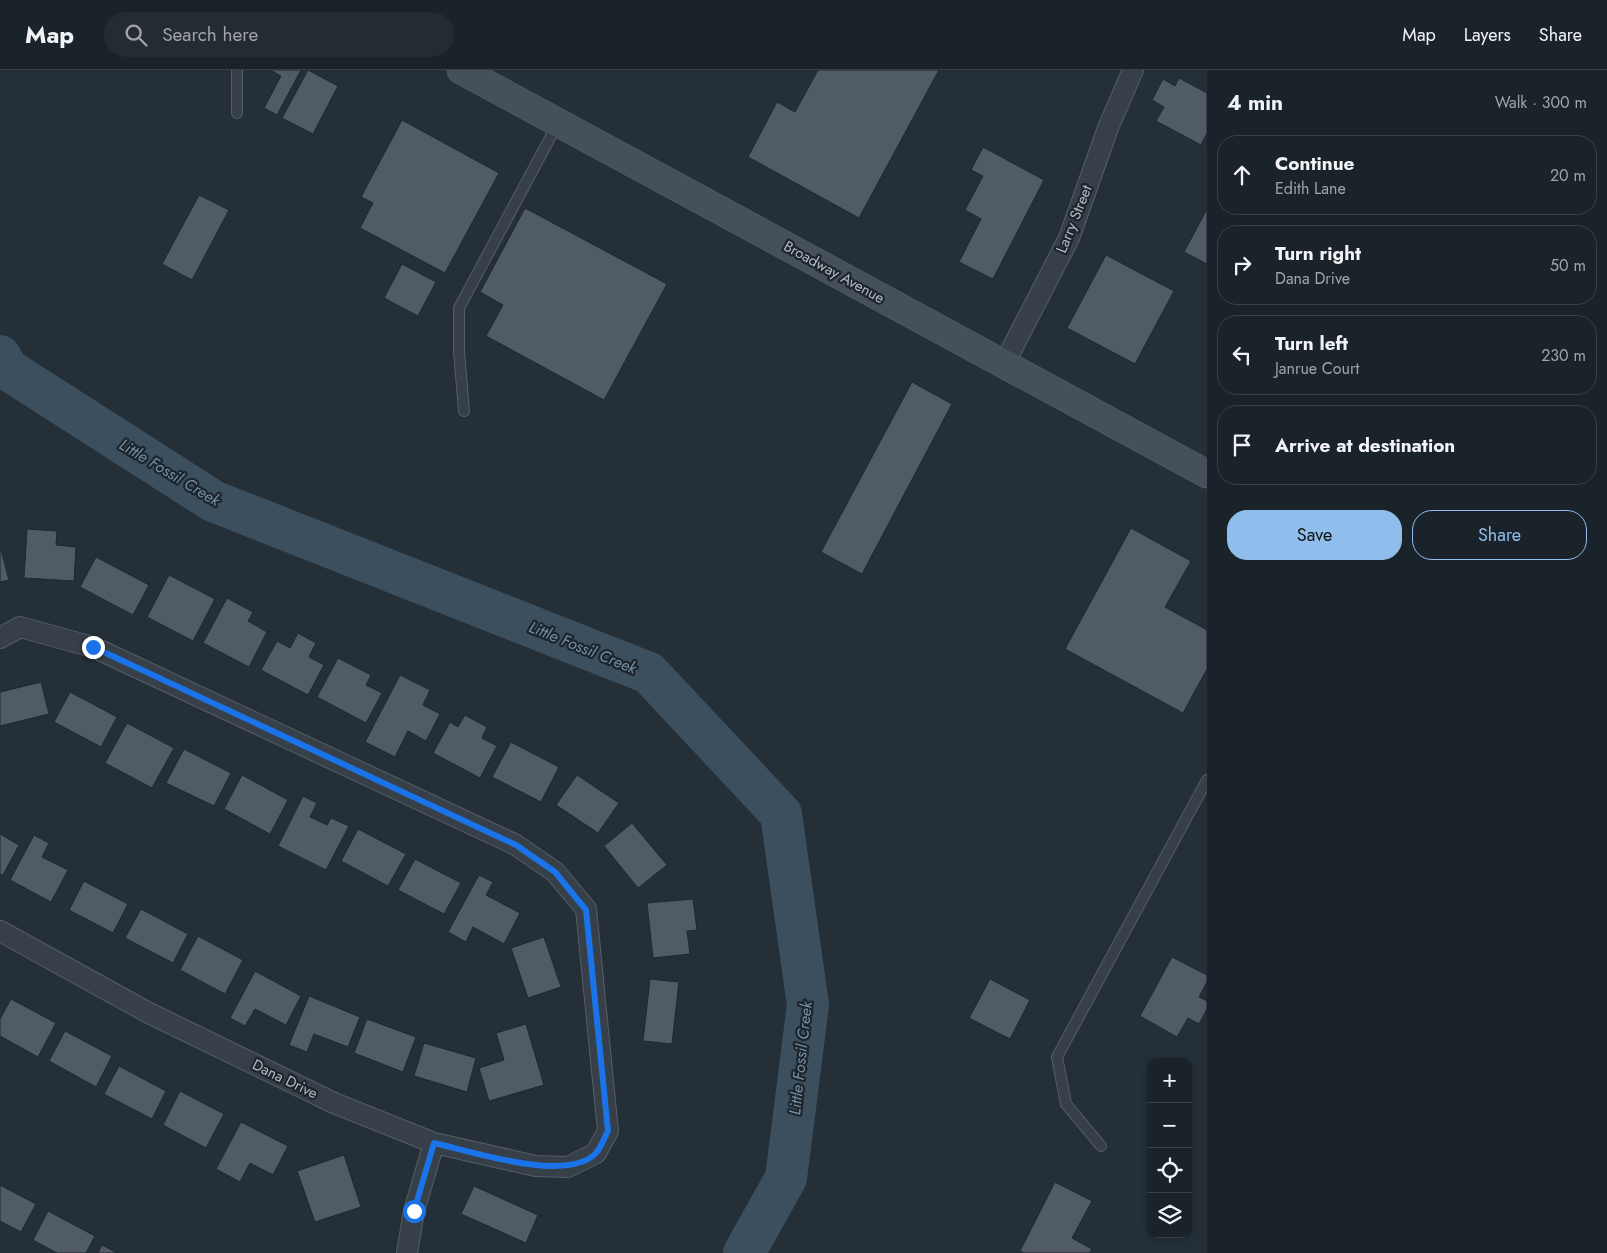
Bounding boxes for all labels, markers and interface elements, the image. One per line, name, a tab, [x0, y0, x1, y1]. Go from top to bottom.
search box	[104, 12, 454, 57]
text: Map	[25, 17, 74, 52]
icon: search	[122, 21, 150, 49]
text: Search here	[162, 21, 258, 48]
text: Map	[1402, 22, 1436, 48]
text: Layers	[1464, 22, 1511, 48]
text: Share	[1539, 22, 1582, 48]
text: 4 min	[1227, 88, 1283, 118]
text: Walk · 300 m	[1495, 91, 1587, 114]
text: Continue	[1275, 150, 1354, 177]
icon: ahead	[1228, 161, 1256, 189]
text: 20 m	[1550, 164, 1586, 187]
text: Edith Lane	[1275, 177, 1346, 200]
street label: Larry Street	[1050, 181, 1098, 256]
street label: Broadway Avenue	[780, 235, 889, 309]
text: Turn right	[1275, 240, 1361, 267]
icon: right	[1228, 251, 1256, 279]
text: 50 m	[1550, 254, 1586, 277]
text: Dana Drive	[1275, 267, 1350, 290]
text: Turn left	[1275, 330, 1348, 357]
icon: left	[1228, 341, 1256, 369]
text: 230 m	[1541, 344, 1586, 367]
text: Janrue Court	[1275, 357, 1359, 380]
icon: arrive	[1228, 431, 1256, 459]
text: Arrive at destination	[1275, 432, 1455, 459]
water label: Little Fossil Creek	[115, 433, 226, 512]
button: Save	[1227, 510, 1402, 560]
button: Share	[1412, 510, 1587, 560]
water label: Little Fossil Creek	[526, 615, 641, 680]
route end	[82, 636, 105, 659]
water label: Little Fossil Creek	[783, 999, 818, 1116]
street label: Dana Drive	[249, 1054, 322, 1104]
map controls	[1147, 1058, 1192, 1238]
button: +	[1147, 1058, 1192, 1103]
button: −	[1147, 1103, 1192, 1148]
button: locate	[1147, 1148, 1192, 1193]
button: layers	[1147, 1193, 1192, 1238]
route start	[403, 1200, 426, 1223]

